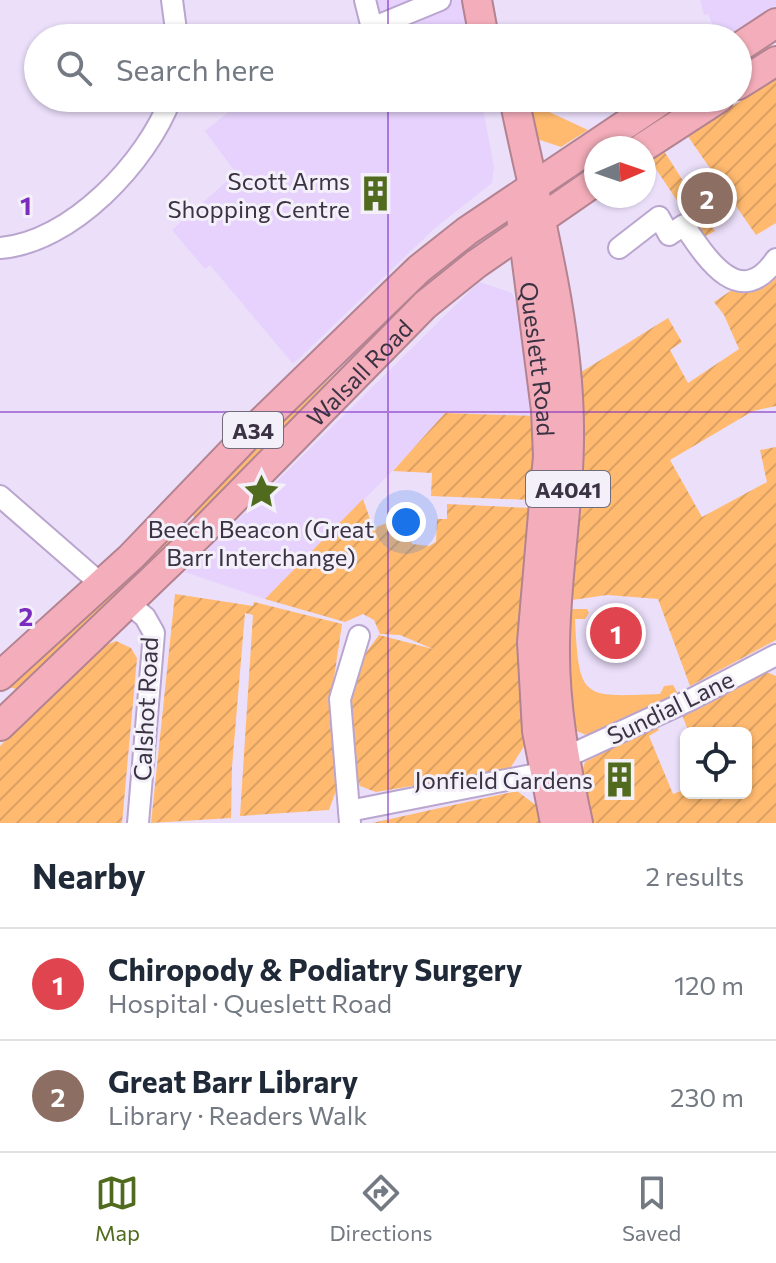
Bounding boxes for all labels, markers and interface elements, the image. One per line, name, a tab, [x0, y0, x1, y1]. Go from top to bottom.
search box	[24, 24, 752, 112]
icon: search	[52, 46, 96, 90]
text: Search here	[116, 50, 275, 87]
north arrow	[584, 136, 656, 208]
place label: Scott Arms Shopping Centre	[167, 166, 350, 223]
pin: 2	[681, 168, 733, 228]
building icon: Scott Arms Shopping Centre	[357, 175, 395, 213]
text: 1	[20, 189, 32, 220]
street label: Queslett Road	[515, 280, 562, 437]
street label: Walsall Road	[300, 313, 418, 432]
road number: A34	[223, 412, 283, 448]
road number: A4041	[526, 471, 610, 507]
place icon: Beech Beacon (Great Barr Interchange)	[242, 472, 280, 510]
your location	[386, 502, 426, 542]
place label: Beech Beacon (Great Barr Interchange)	[148, 514, 374, 571]
text: 2	[19, 600, 33, 631]
pin: 1	[590, 603, 642, 663]
street label: Calshot Road	[127, 636, 163, 782]
street label: Sundial Lane	[602, 664, 738, 750]
map controls	[680, 727, 752, 799]
button: locate	[680, 727, 752, 799]
building icon: Jonfield Gardens	[600, 760, 638, 798]
place label: Jonfield Gardens	[415, 765, 593, 794]
text: Nearby	[32, 854, 146, 896]
text: 2 results	[646, 860, 744, 891]
text: Chiropody & Podiatry Surgery	[108, 950, 522, 987]
text: 1	[52, 969, 64, 1000]
text: 120 m	[674, 969, 744, 1000]
text: Hospital · Queslett Road	[108, 987, 392, 1018]
text: Great Barr Library	[108, 1062, 358, 1099]
text: 2	[51, 1081, 65, 1112]
text: 230 m	[670, 1081, 744, 1112]
text: Library · Readers Walk	[108, 1099, 367, 1130]
tab: Map	[95, 1171, 140, 1246]
tab: Directions	[329, 1171, 433, 1246]
tab: Saved	[622, 1171, 681, 1246]

